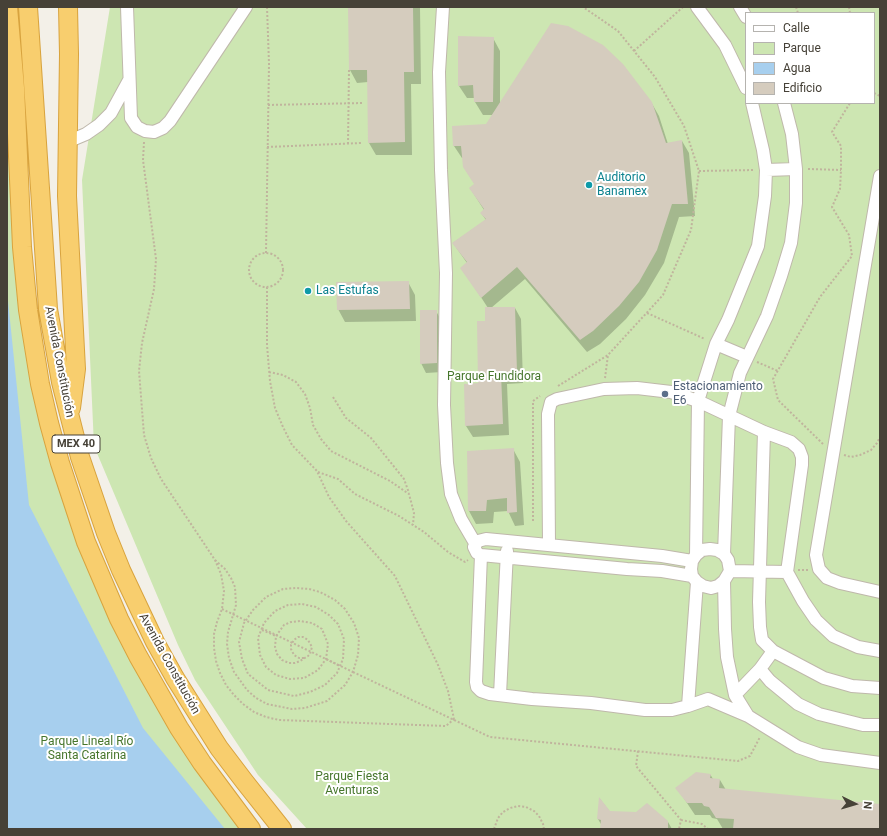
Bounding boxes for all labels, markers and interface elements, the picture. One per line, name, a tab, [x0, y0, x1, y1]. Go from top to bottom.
legend	[745, 12, 875, 104]
text: Calle	[783, 21, 810, 35]
text: Parque	[783, 41, 821, 55]
text: Agua	[783, 61, 811, 75]
text: Edificio	[783, 81, 822, 95]
place label: Auditorio Banamex	[597, 171, 647, 199]
marker: Auditorio Banamex	[584, 180, 594, 190]
place label: Las Estufas	[316, 284, 379, 298]
marker: Las Estufas	[303, 286, 313, 296]
street label: Avenida Constitución	[41, 305, 77, 419]
park label: Parque Fundidora	[447, 370, 541, 384]
place label: Estacionamiento E6	[673, 380, 763, 408]
marker: Estacionamiento E6	[660, 389, 670, 399]
road number: MEX 40	[52, 435, 100, 453]
street label: Avenida Constitución	[135, 611, 203, 717]
park label: Parque Lineal Río Santa Catarina	[41, 735, 133, 763]
park label: Parque Fiesta Aventuras	[315, 770, 389, 798]
north arrow	[835, 784, 875, 824]
text: N	[861, 801, 874, 810]

